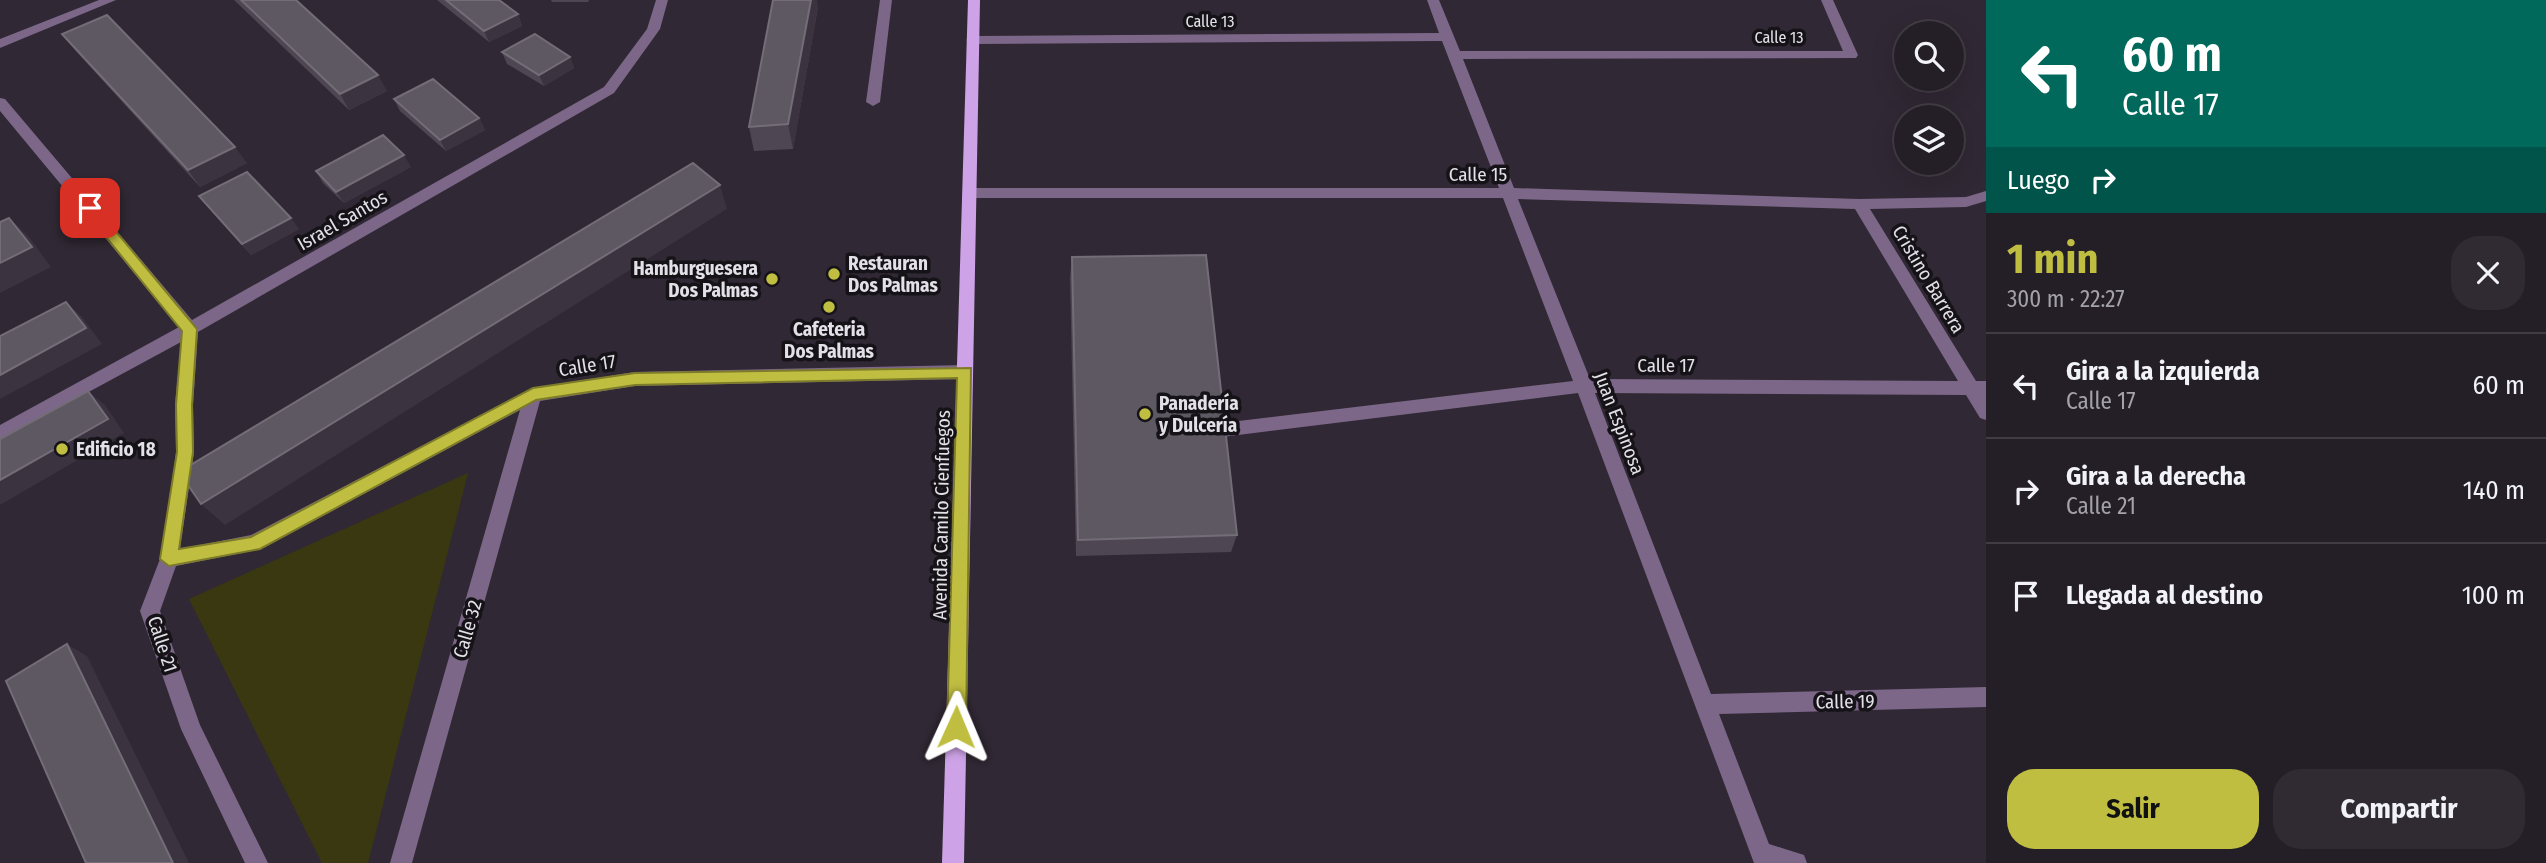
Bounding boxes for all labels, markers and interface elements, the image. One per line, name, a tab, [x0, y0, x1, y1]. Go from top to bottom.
street label: Calle 13	[1185, 12, 1235, 31]
map controls	[1894, 21, 1964, 175]
button: search	[1894, 21, 1964, 91]
text: 60 m	[2122, 25, 2222, 84]
street label: Calle 13	[1754, 28, 1804, 47]
icon: left	[2007, 28, 2098, 119]
text: Calle 17	[2122, 85, 2219, 123]
button: layers	[1894, 105, 1964, 175]
icon: right	[2084, 161, 2122, 199]
street label: Calle 15	[1449, 163, 1507, 186]
text: Luego	[2007, 165, 2070, 196]
pin	[60, 178, 120, 238]
street label: Israel Santos	[293, 185, 391, 255]
icon: arrive	[71, 189, 109, 227]
street label: Cristino Barrera	[1887, 221, 1970, 337]
text: 1 min	[2007, 234, 2098, 284]
button: close	[2451, 236, 2525, 310]
place label: Restauran Dos Palmas	[848, 252, 938, 297]
place label: Hamburguesera Dos Palmas	[633, 257, 759, 302]
marker: Restauran Dos Palmas	[826, 266, 842, 282]
marker: Hamburguesera Dos Palmas	[764, 271, 780, 287]
text: 300 m · 22:27	[2007, 285, 2125, 313]
marker: Cafeteria Dos Palmas	[821, 299, 837, 315]
place label: Cafeteria Dos Palmas	[784, 318, 875, 363]
street label: Calle 17	[557, 350, 618, 381]
street label: Calle 17	[1637, 354, 1695, 377]
text: Gira a la izquierda	[2066, 356, 2260, 387]
icon: left	[2007, 367, 2045, 405]
street label: Juan Espinosa	[1589, 369, 1650, 478]
text: 60 m	[2472, 370, 2525, 401]
text: Calle 17	[2066, 387, 2136, 415]
place label: Panadería y Dulcería	[1158, 392, 1239, 437]
marker: Panadería y Dulcería	[1137, 406, 1153, 422]
street label: Avenida Camilo Cienfuegos	[928, 410, 955, 620]
place label: Edificio 18	[76, 438, 156, 461]
marker: Edificio 18	[54, 441, 70, 457]
text: Gira a la derecha	[2066, 461, 2246, 492]
icon: right	[2007, 472, 2045, 510]
text: 140 m	[2463, 475, 2525, 506]
text: Calle 21	[2066, 492, 2136, 520]
icon: arrive	[2007, 577, 2045, 615]
text: Llegada al destino	[2066, 580, 2263, 611]
text: 100 m	[2462, 580, 2525, 611]
street label: Calle 32	[448, 598, 487, 661]
street label: Calle 21	[143, 613, 182, 675]
street label: Calle 19	[1815, 689, 1875, 714]
position arrow	[919, 690, 993, 764]
button: Salir	[2007, 769, 2259, 849]
button: Compartir	[2273, 769, 2525, 849]

